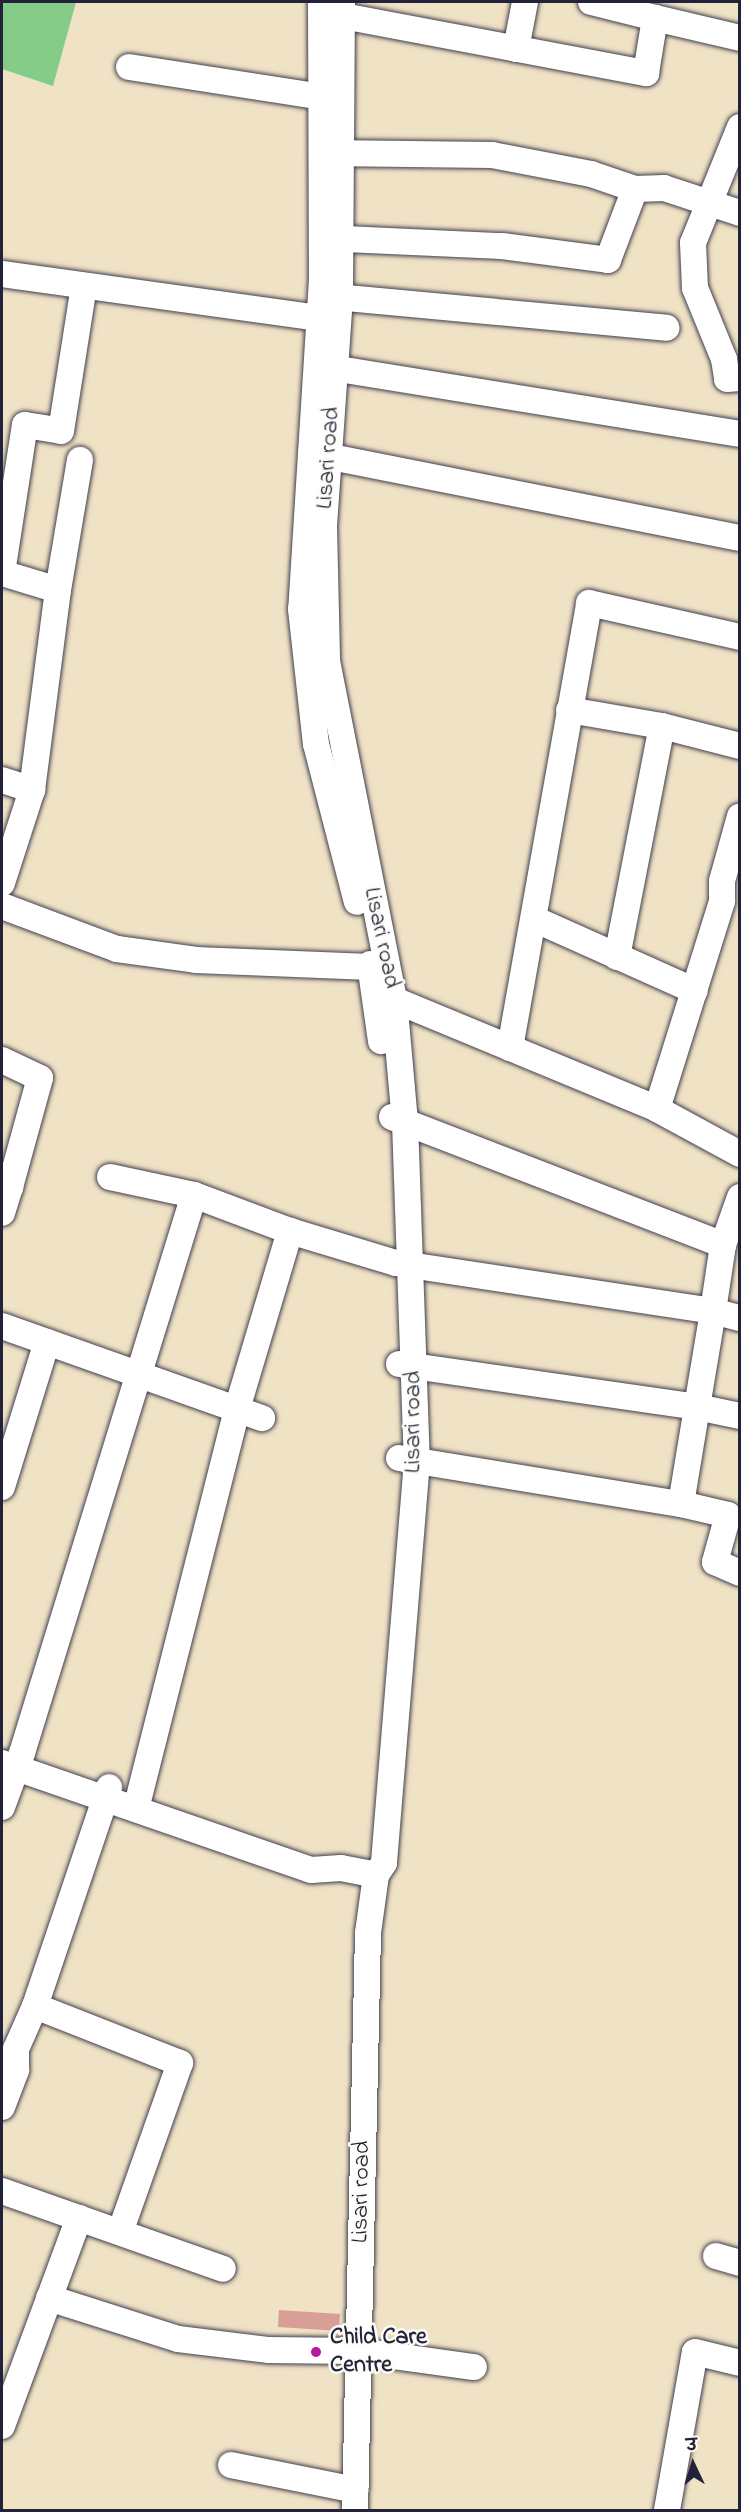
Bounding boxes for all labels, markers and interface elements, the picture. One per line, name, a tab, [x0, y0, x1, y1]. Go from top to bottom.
street label: Lisari road	[311, 406, 347, 510]
street label: Lisari road	[356, 885, 406, 991]
street label: Lisari road	[400, 1371, 428, 1473]
street label: Lisari road	[347, 2141, 377, 2243]
place label: Child Care Centre	[330, 2324, 427, 2380]
marker: Child Care Centre	[307, 2343, 325, 2361]
north arrow	[663, 2434, 723, 2494]
text: उ	[686, 2434, 698, 2458]

